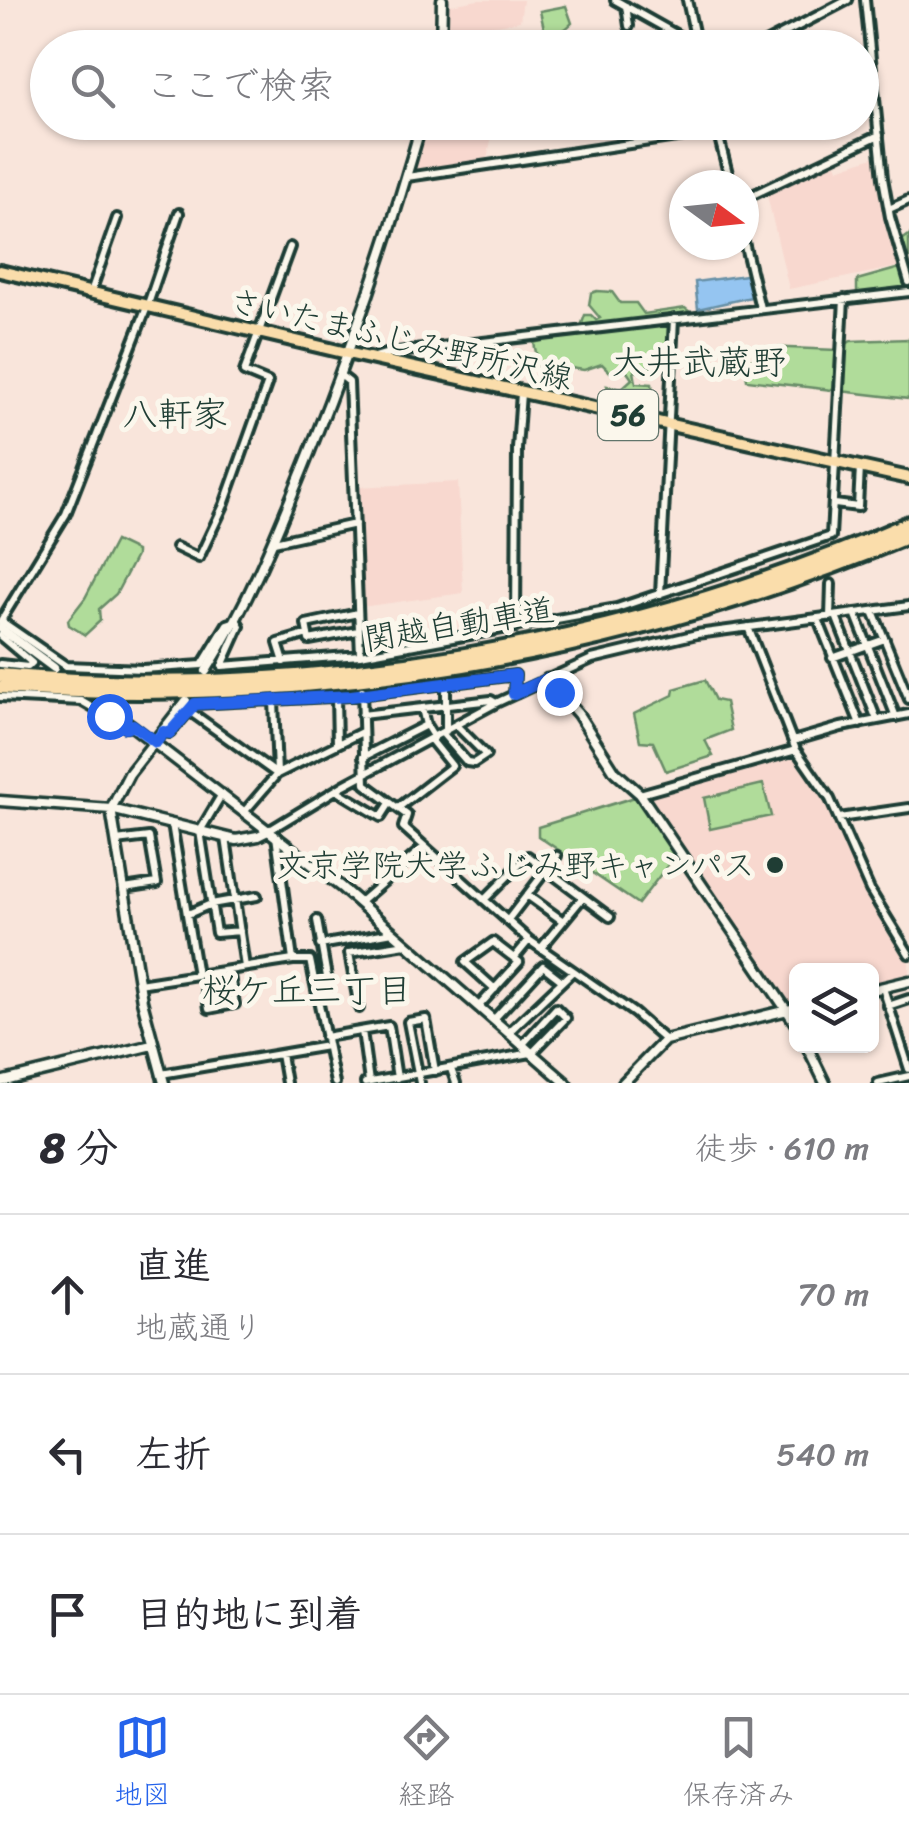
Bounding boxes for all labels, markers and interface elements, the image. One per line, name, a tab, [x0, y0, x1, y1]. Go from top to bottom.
search box	[30, 30, 879, 140]
text: ここで検索	[145, 52, 335, 119]
icon: search	[65, 58, 120, 113]
north arrow	[669, 170, 759, 260]
street label: さいたまふじみ野所沢線	[224, 272, 578, 407]
district label: 大井武蔵野	[611, 331, 787, 393]
district label: 八軒家	[122, 383, 228, 445]
road number: 56	[598, 390, 658, 440]
street label: 関越自動車道	[360, 581, 558, 668]
route end	[537, 670, 583, 716]
route start	[87, 694, 133, 740]
place label: 文京学院大学ふじみ野キャンパス	[276, 837, 755, 894]
marker: 文京学院大学ふじみ野キャンパス	[764, 854, 786, 876]
district label: 桜ケ丘三丁目	[202, 959, 412, 1021]
map controls	[789, 963, 879, 1053]
button: layers	[789, 963, 879, 1053]
text: 8 分	[40, 1111, 118, 1185]
text: 徒歩 · 610 m	[695, 1120, 869, 1177]
text: 直進	[135, 1232, 211, 1299]
text: 70 m	[798, 1266, 869, 1323]
icon: ahead	[40, 1267, 95, 1322]
text: 地蔵通り	[135, 1299, 263, 1356]
text: 左折	[135, 1421, 211, 1488]
text: 540 m	[776, 1426, 869, 1483]
icon: left	[40, 1427, 95, 1482]
text: 目的地に到着	[135, 1581, 363, 1648]
icon: arrive	[40, 1587, 95, 1642]
tab: 地図	[114, 1710, 170, 1819]
tab: 経路	[398, 1710, 455, 1819]
tab: 保存済み	[683, 1710, 795, 1819]

